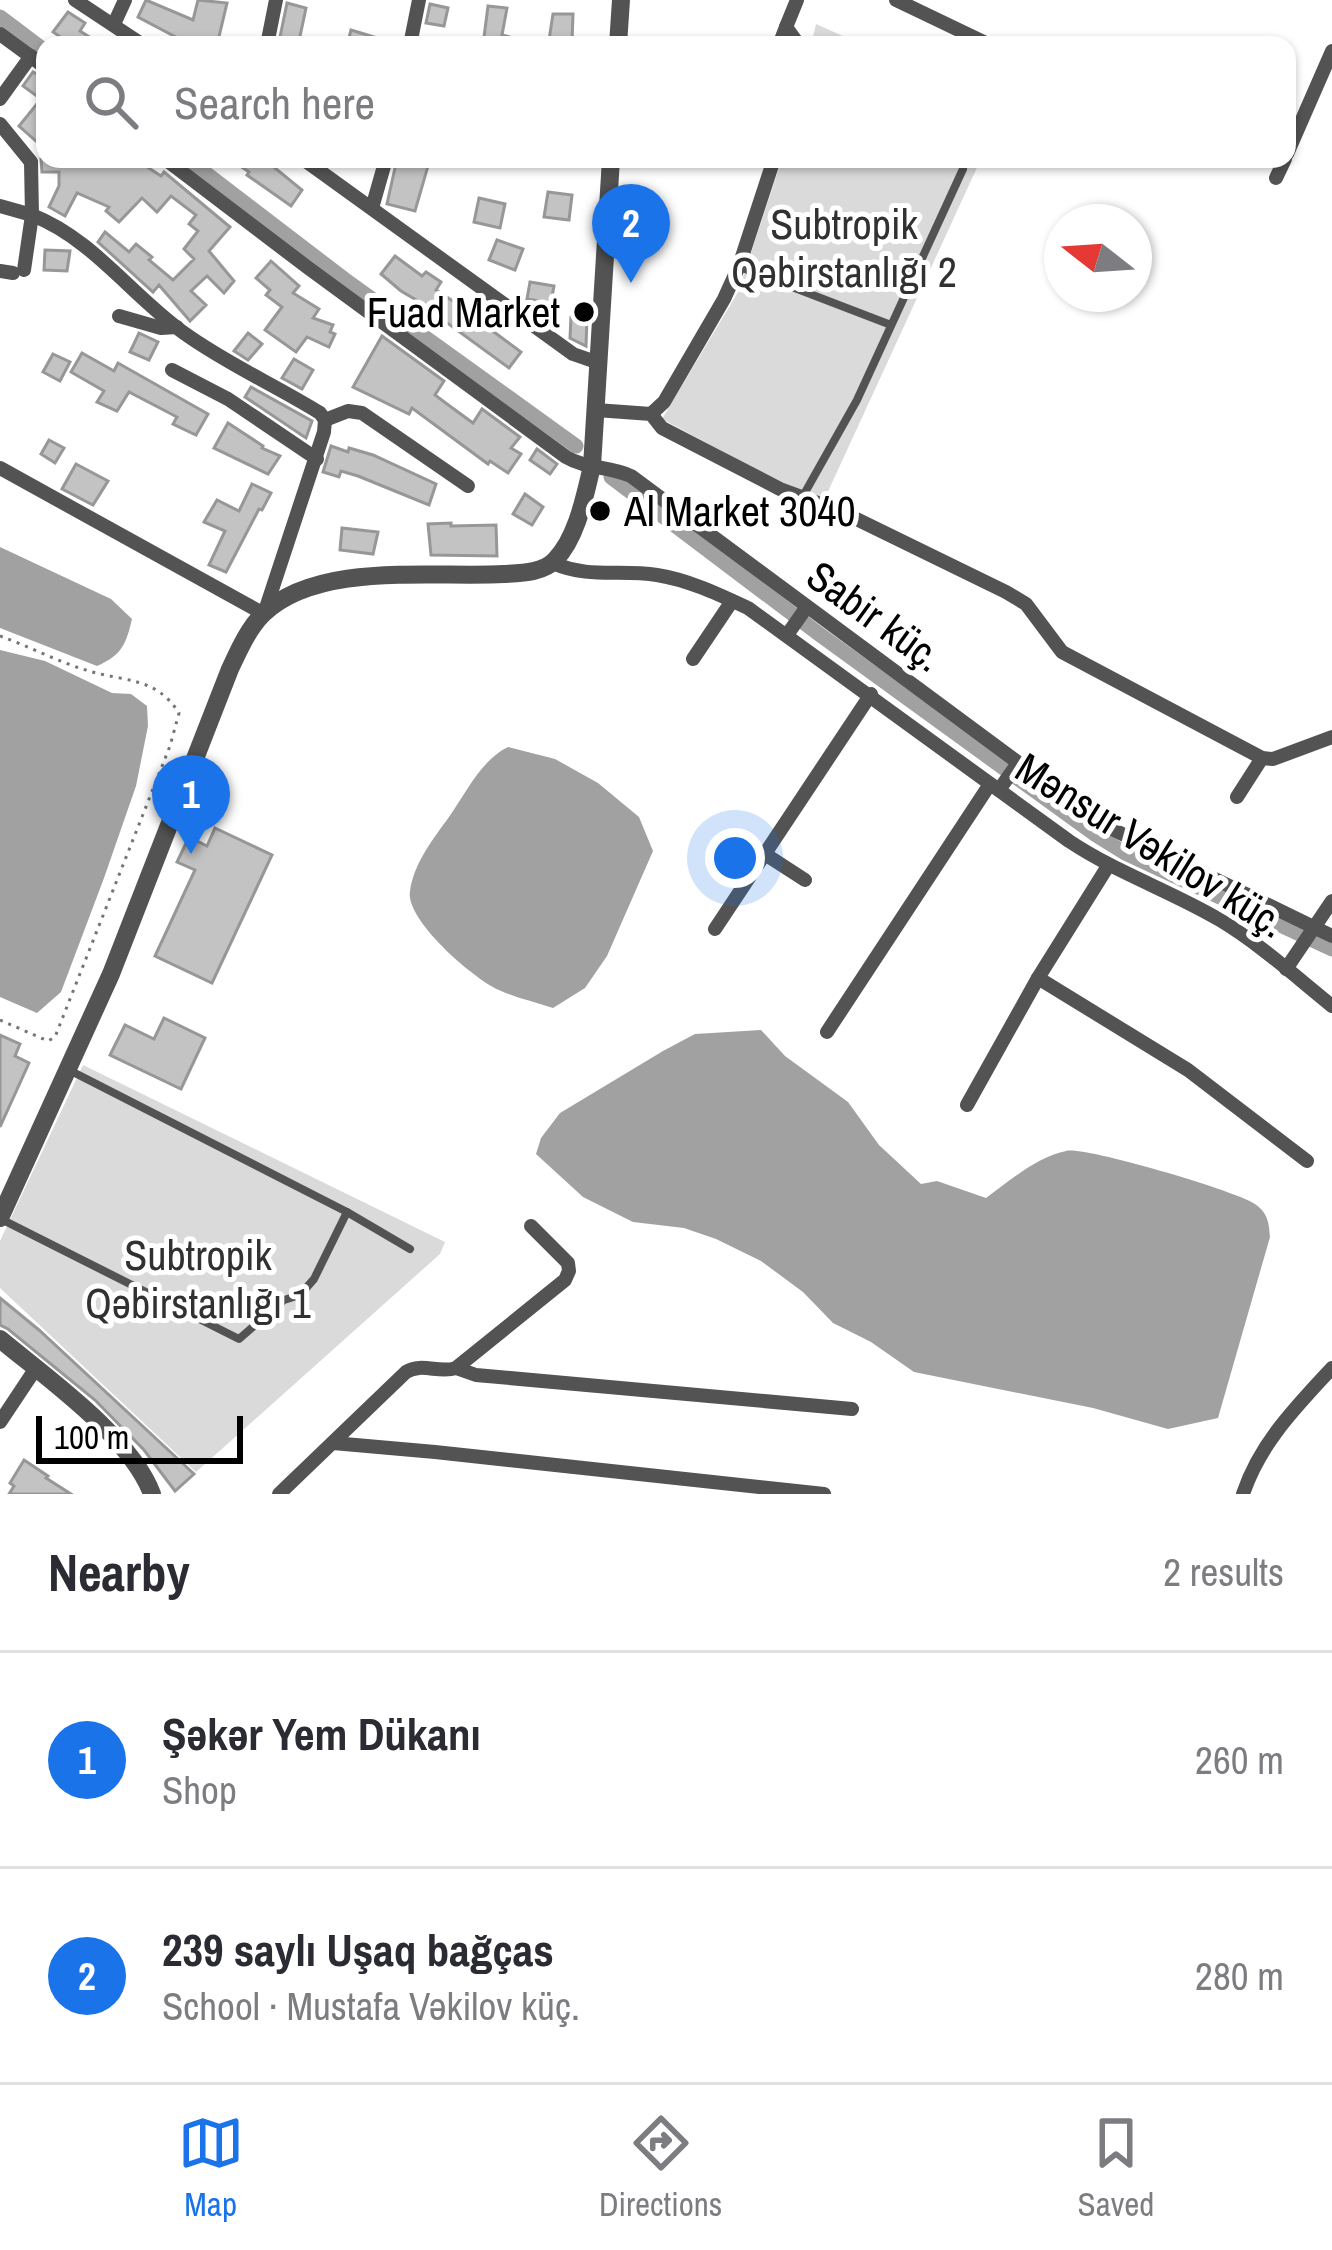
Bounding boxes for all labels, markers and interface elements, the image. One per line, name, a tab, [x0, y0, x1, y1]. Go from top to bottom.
search box	[36, 36, 1296, 168]
icon: search	[78, 69, 144, 135]
text: Search here	[174, 72, 375, 133]
pin: 2	[592, 184, 670, 283]
park label: Subtropik Qəbirstanlığı 2	[731, 196, 957, 300]
north arrow	[1044, 204, 1152, 312]
place label: Fuad Market	[367, 284, 560, 340]
marker: Fuad Market	[571, 299, 597, 325]
place label: Al Market 3040	[623, 483, 856, 539]
marker: Al Market 3040	[587, 498, 613, 524]
street label: Sabir küç.	[796, 548, 954, 684]
street label: Mənsur Vəkilov küç.	[1005, 740, 1297, 950]
pin: 1	[152, 755, 230, 854]
your location	[705, 828, 765, 888]
park label: Subtropik Qəbirstanlığı 1	[85, 1227, 311, 1331]
scale bar	[36, 1410, 243, 1463]
text: 100 m	[54, 1415, 129, 1459]
text: Nearby	[48, 1538, 190, 1607]
text: 2 results	[1163, 1546, 1284, 1598]
text: Şəkər Yem Dükanı	[162, 1703, 481, 1764]
text: 1	[78, 1734, 96, 1786]
text: 260 m	[1195, 1734, 1284, 1786]
text: Shop	[162, 1764, 237, 1816]
text: 239 saylı Uşaq bağças	[162, 1919, 554, 1980]
text: 2	[78, 1950, 96, 2002]
text: 280 m	[1195, 1950, 1284, 2002]
text: School · Mustafa Vəkilov küç.	[162, 1980, 580, 2032]
tab: Map	[178, 2110, 244, 2226]
tab: Directions	[599, 2110, 722, 2226]
tab: Saved	[1078, 2110, 1154, 2226]

